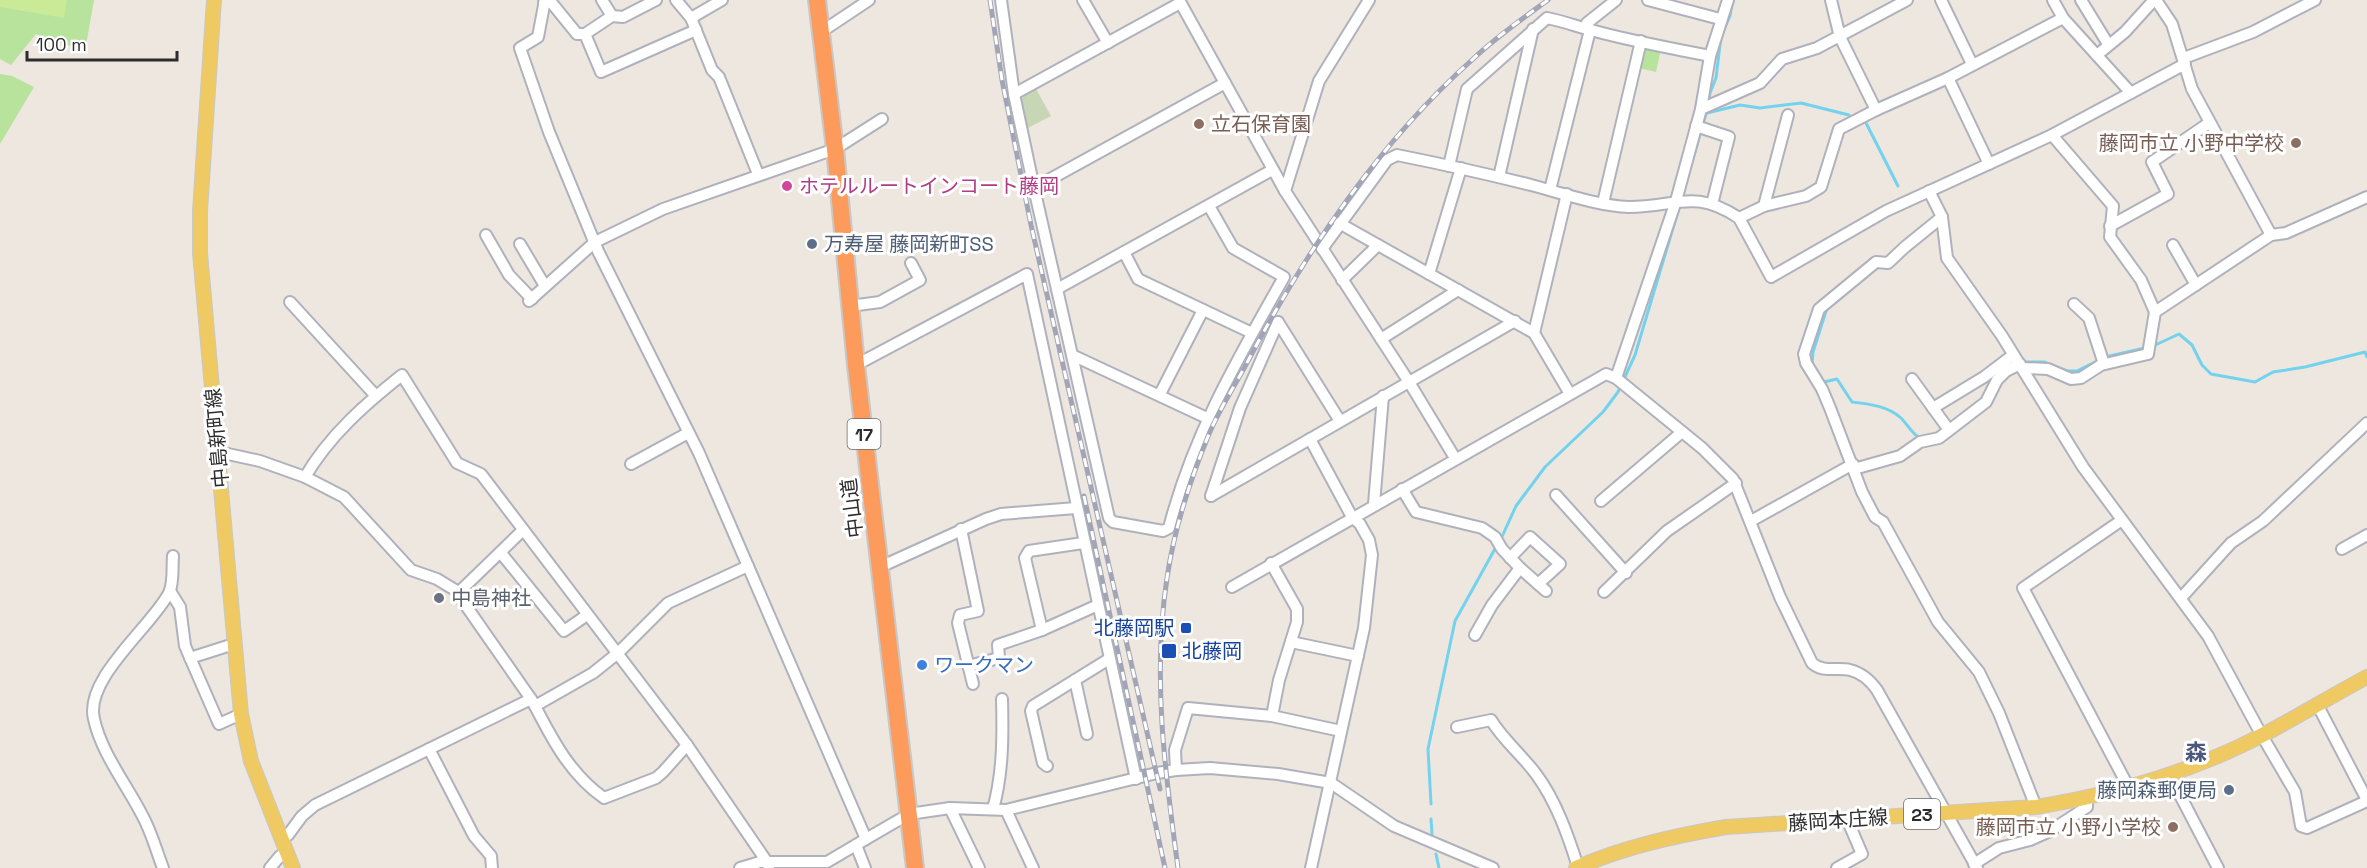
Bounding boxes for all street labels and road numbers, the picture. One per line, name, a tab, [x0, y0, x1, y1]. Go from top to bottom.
street label: 中島新町線	[200, 387, 234, 489]
road number: 17	[848, 419, 880, 449]
street label: 中山道	[835, 477, 869, 539]
road number: 23	[1904, 799, 1940, 829]
street label: 藤岡本庄線	[1787, 804, 1889, 836]

